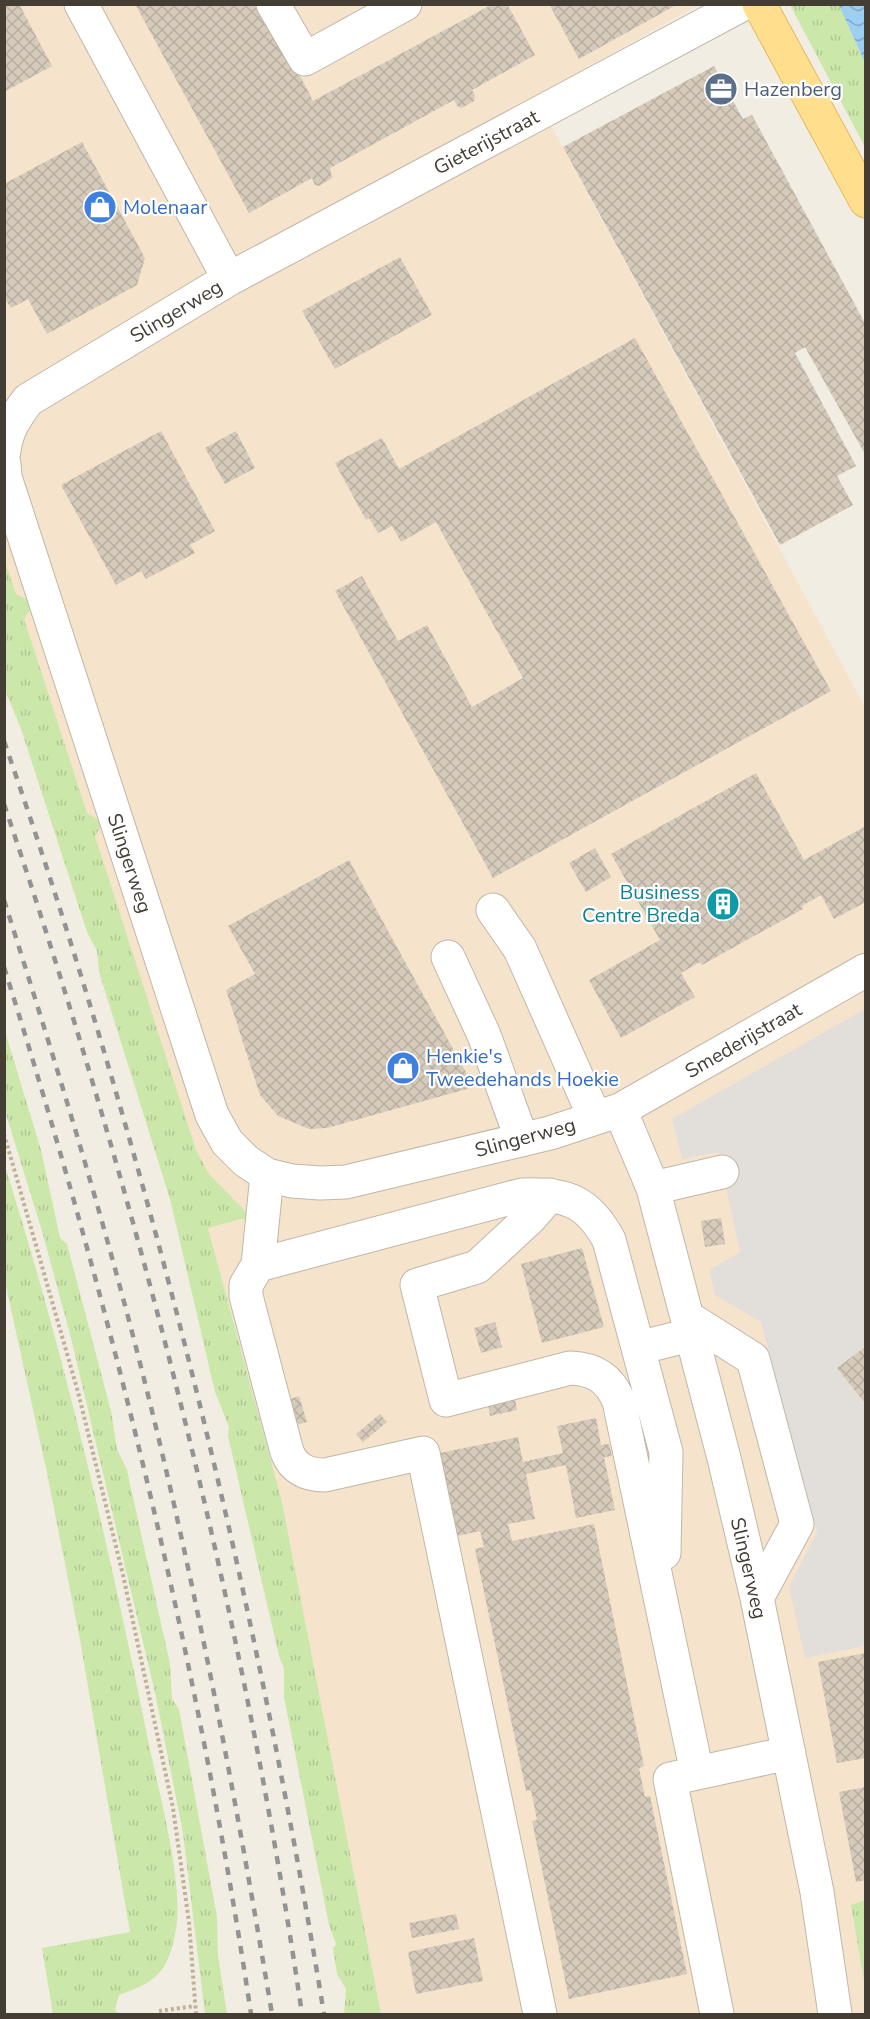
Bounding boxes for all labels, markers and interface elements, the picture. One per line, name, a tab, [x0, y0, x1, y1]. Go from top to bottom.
office icon: Hazenberg	[703, 71, 739, 107]
place label: Hazenberg	[744, 76, 842, 103]
street label: Gieterijstraat	[429, 103, 544, 182]
shop icon: Molenaar	[82, 189, 118, 225]
place label: Molenaar	[123, 194, 207, 221]
street label: Slingerweg	[125, 273, 228, 350]
street label: Slingerweg	[101, 810, 158, 916]
place label: Business Centre Breda	[582, 879, 700, 929]
building icon: Business Centre Breda	[705, 886, 741, 922]
street label: Smederijstraat	[680, 996, 807, 1085]
place label: Henkie's Tweedehands Hoekie	[426, 1043, 619, 1093]
shop icon: Henkie's Tweedehands Hoekie	[385, 1050, 421, 1086]
street label: Slingerweg	[472, 1111, 579, 1164]
street label: Slingerweg	[724, 1515, 773, 1622]

